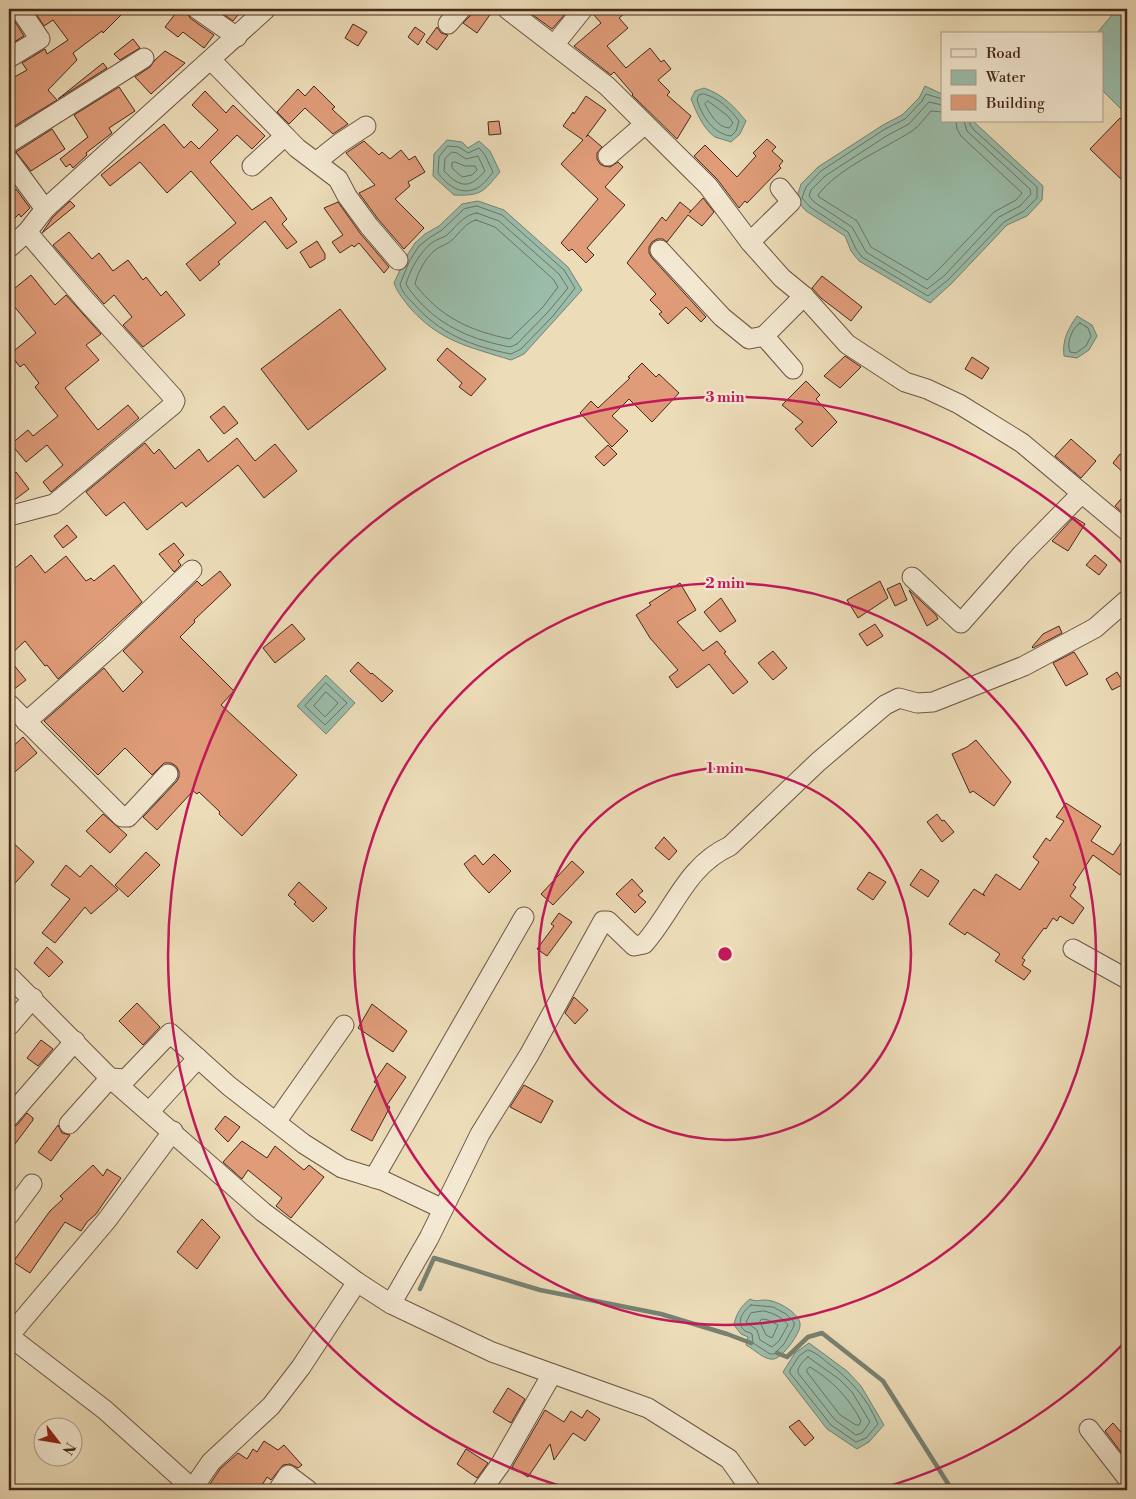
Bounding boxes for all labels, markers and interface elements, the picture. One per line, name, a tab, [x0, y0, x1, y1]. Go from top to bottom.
legend	[941, 32, 1104, 122]
text: Road	[986, 44, 1021, 63]
text: Water	[985, 68, 1026, 87]
text: Building	[985, 94, 1045, 113]
text: 3 min	[705, 388, 745, 407]
text: 2 min	[705, 574, 745, 593]
text: 1 min	[706, 759, 744, 778]
centre of rings	[716, 945, 734, 963]
north arrow	[32, 1416, 82, 1466]
text: N	[58, 1439, 79, 1458]

